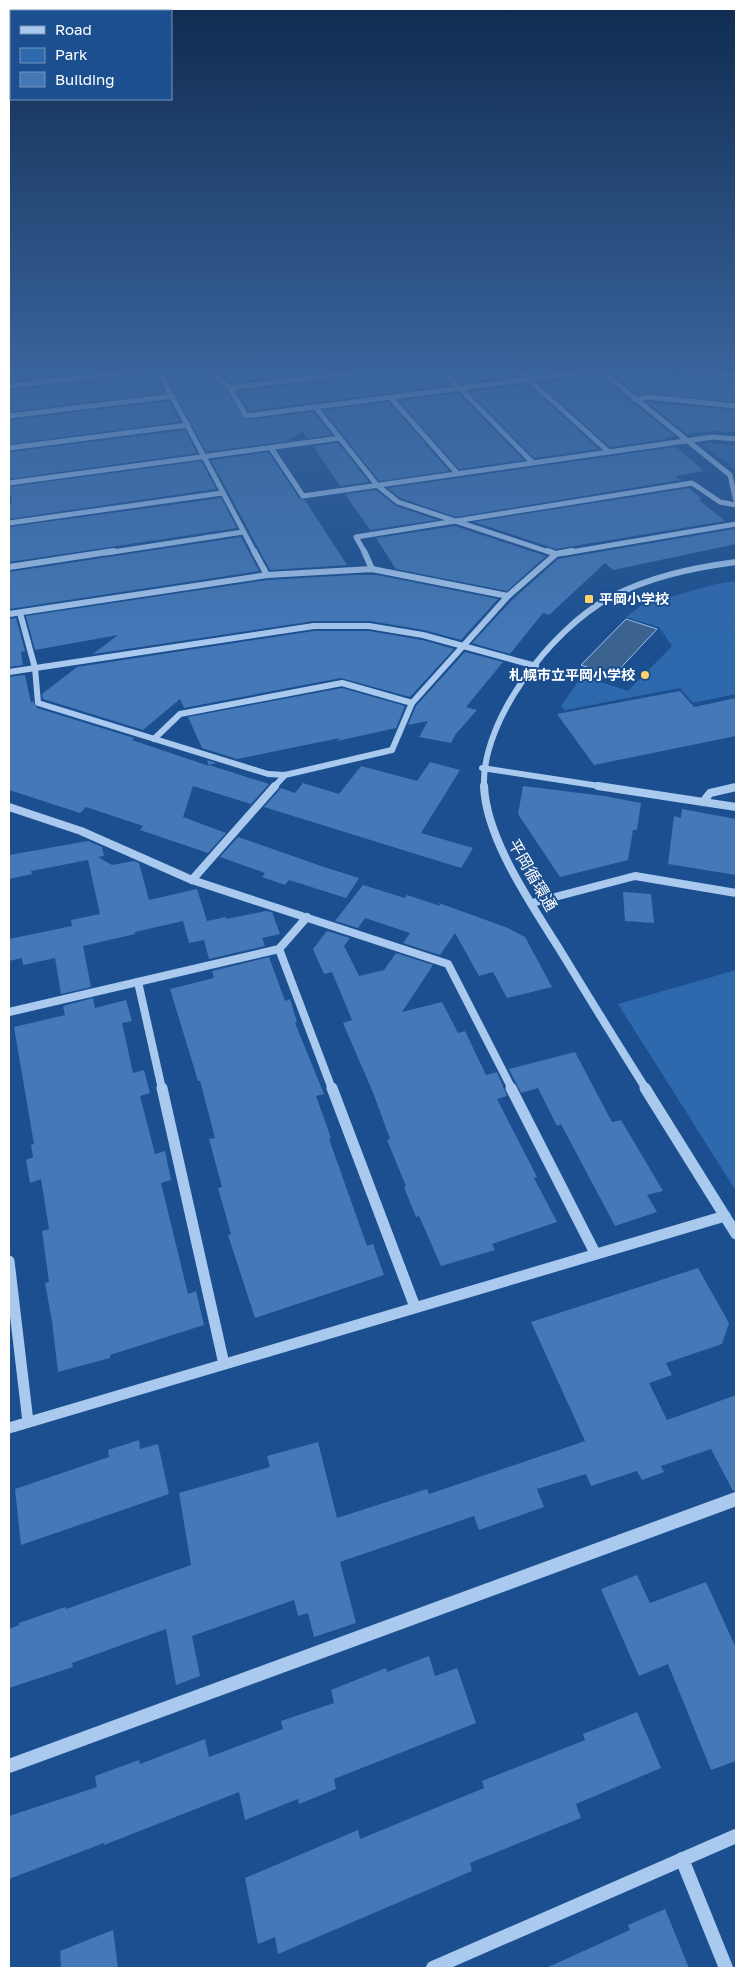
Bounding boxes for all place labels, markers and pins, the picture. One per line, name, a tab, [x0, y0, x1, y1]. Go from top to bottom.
place label: 平岡小学校	[599, 590, 669, 607]
marker: 平岡小学校	[583, 593, 595, 605]
place label: 札幌市立平岡小学校	[509, 666, 635, 683]
marker: 札幌市立平岡小学校	[639, 669, 651, 681]

